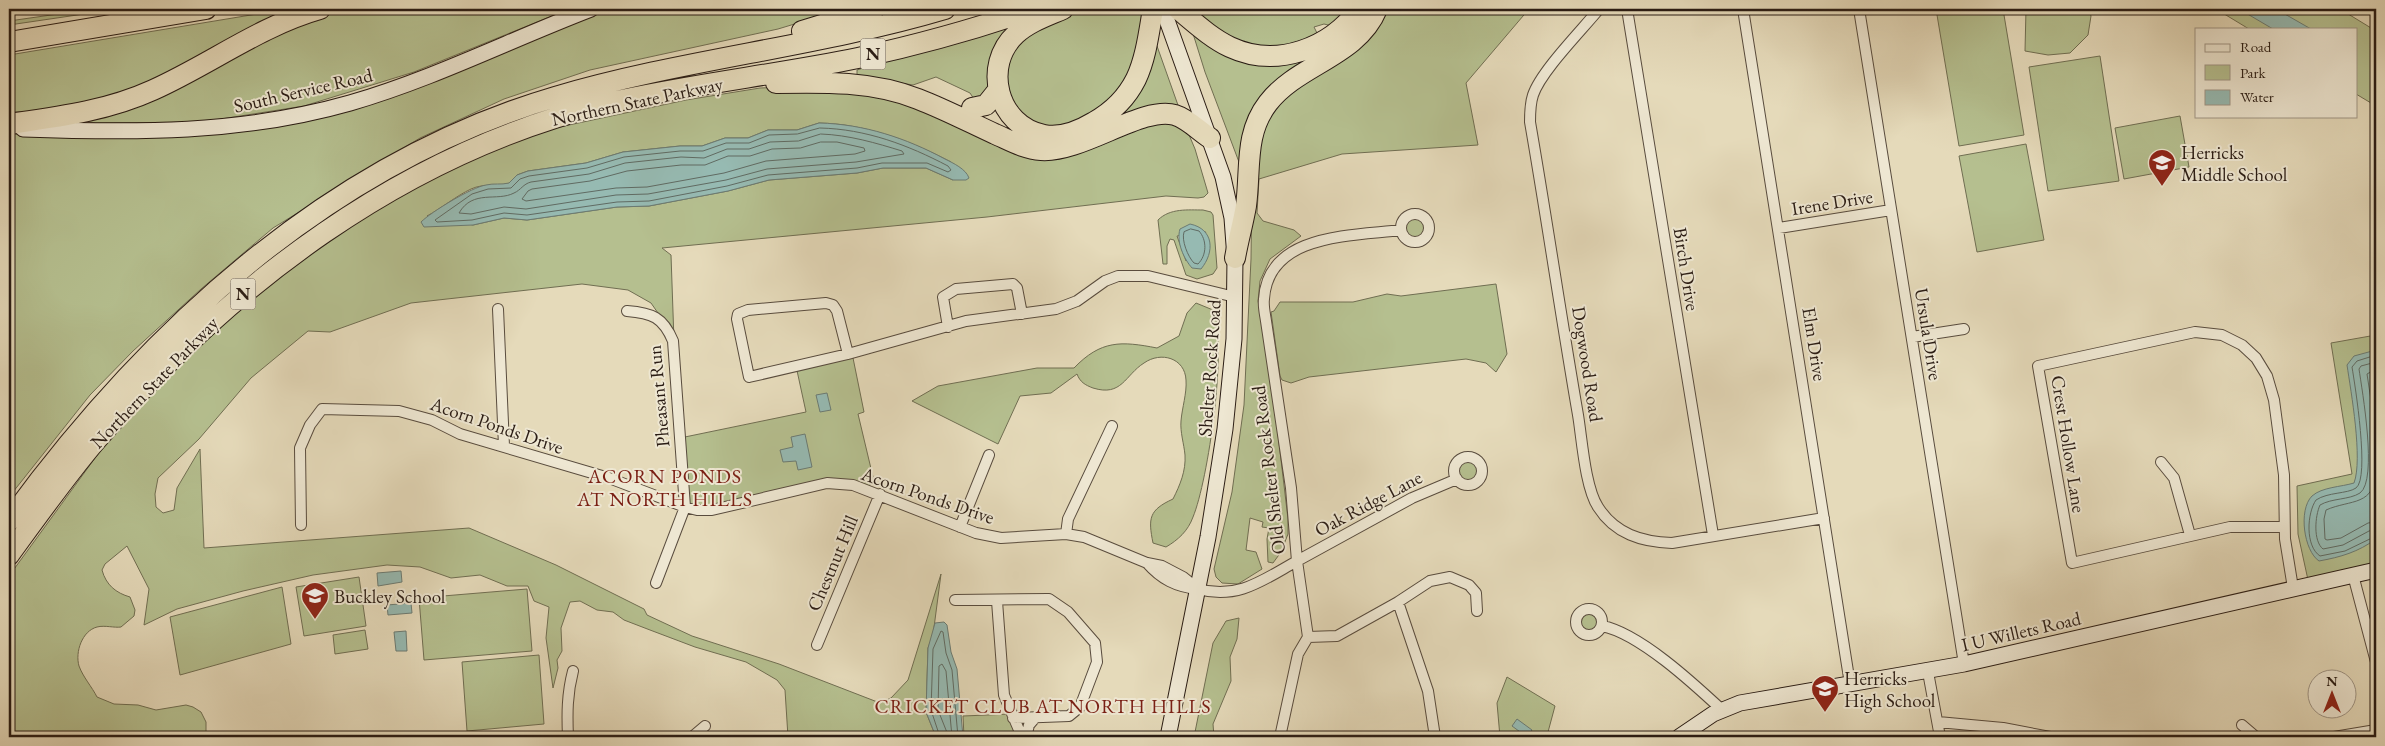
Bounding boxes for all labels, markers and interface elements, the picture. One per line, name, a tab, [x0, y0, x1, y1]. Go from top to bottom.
legend	[2195, 28, 2358, 118]
text: Road	[2240, 37, 2272, 56]
road number: N	[860, 39, 886, 70]
street label: South Service Road	[231, 62, 375, 119]
text: Park	[2240, 63, 2267, 82]
street label: Northern State Parkway	[549, 71, 726, 132]
text: Water	[2240, 87, 2274, 106]
place label: Herricks Middle School	[2181, 140, 2288, 187]
school or university icon: Herricks Middle School	[2147, 148, 2177, 187]
street label: Irene Drive	[1790, 184, 1875, 221]
street label: Birch Drive	[1668, 226, 1705, 313]
road number: N	[230, 278, 256, 310]
street label: Ursula Drive	[1909, 286, 1948, 382]
street label: Shelter Rock Road	[1192, 298, 1227, 437]
street label: Dogwood Road	[1566, 305, 1609, 424]
street label: Elm Drive	[1796, 305, 1833, 383]
street label: Northern State Parkway	[85, 310, 224, 454]
street label: Pheasant Run	[642, 344, 675, 448]
street label: Crest Hollow Lane	[2045, 374, 2092, 515]
street label: Old Shelter Rock Road	[1246, 384, 1291, 556]
street label: Acorn Ponds Drive	[426, 391, 567, 460]
street label: Acorn Ponds Drive	[857, 461, 998, 530]
district label: ACORN PONDS AT NORTH HILLS	[576, 463, 753, 512]
street label: Oak Ridge Lane	[1310, 465, 1426, 542]
street label: Chestnut Hill	[801, 511, 864, 615]
school or university icon: Buckley School	[300, 581, 330, 620]
place label: Buckley School	[334, 584, 446, 609]
street label: I U Willets Road	[1959, 606, 2084, 657]
place label: Herricks High School	[1844, 666, 1936, 713]
north arrow	[2308, 668, 2358, 718]
text: N	[2326, 672, 2338, 690]
school or university icon: Herricks High School	[1810, 674, 1840, 713]
district label: CRICKET CLUB AT NORTH HILLS	[874, 693, 1212, 719]

